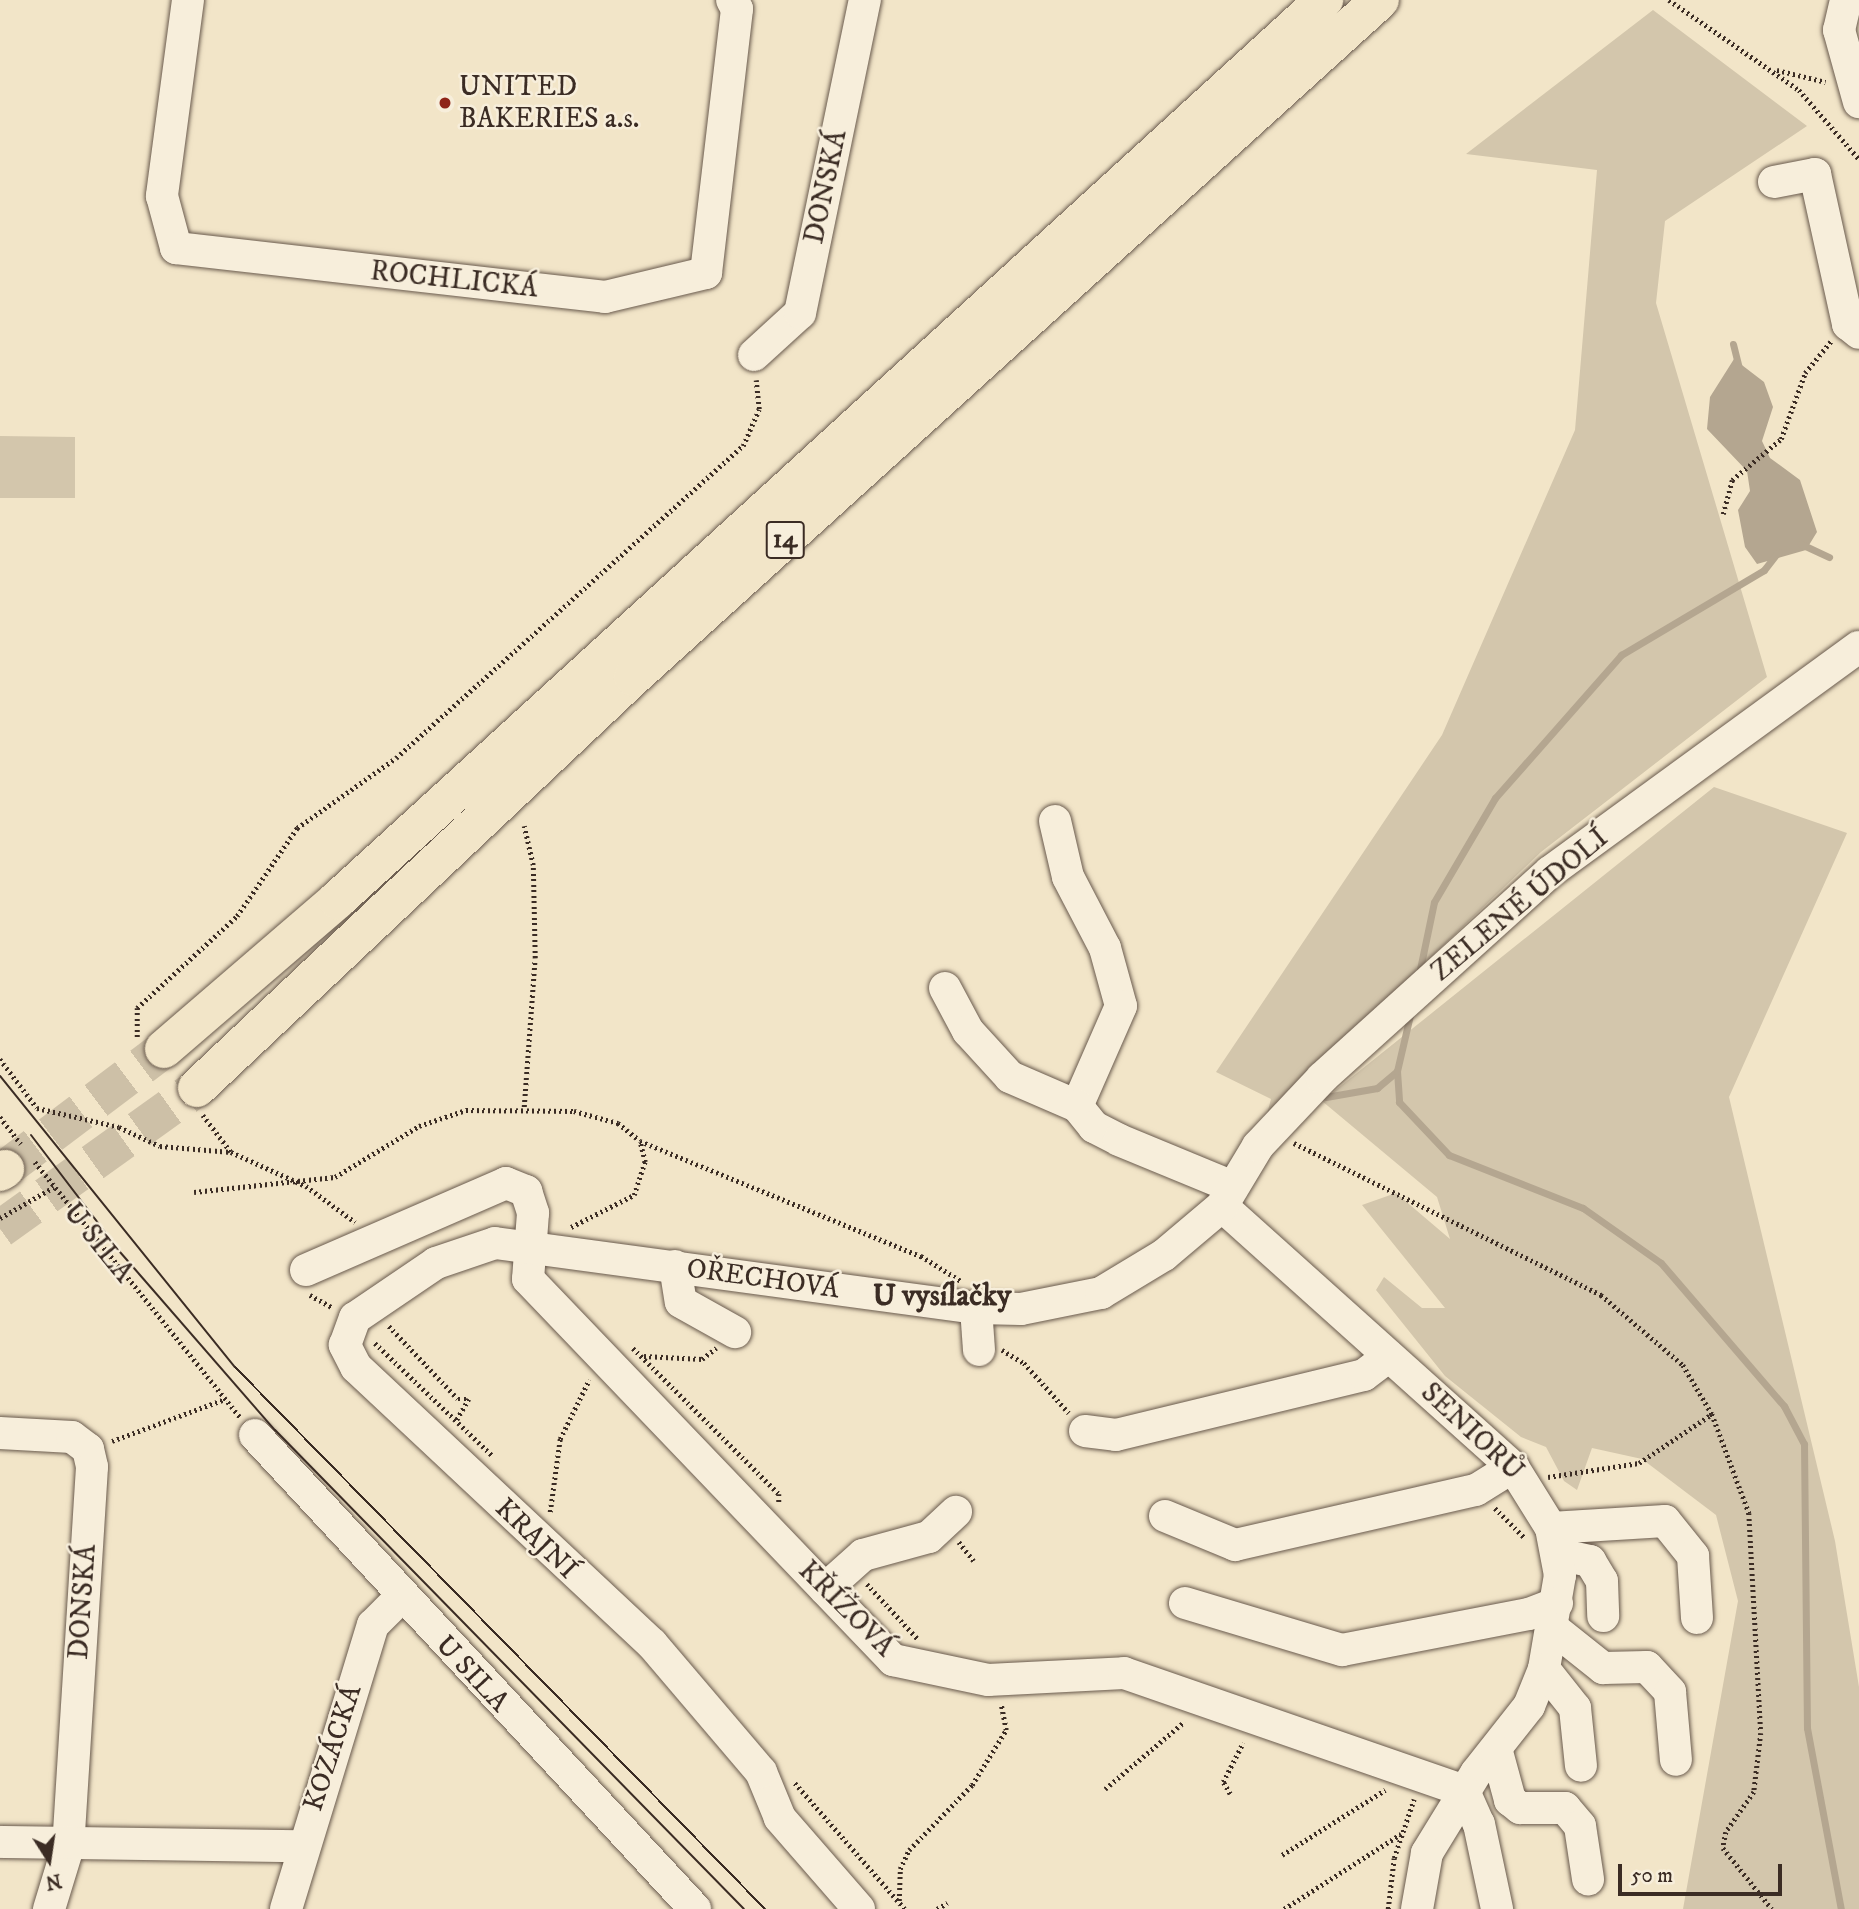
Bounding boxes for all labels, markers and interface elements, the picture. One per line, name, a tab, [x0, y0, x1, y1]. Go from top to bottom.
place label: UNITED BAKERIES a.s.	[459, 70, 639, 136]
marker: UNITED BAKERIES a.s.	[437, 95, 453, 111]
street label: DONSKÁ	[798, 127, 854, 247]
street label: ROCHLICKÁ	[369, 255, 539, 305]
road number: 14	[764, 518, 806, 562]
street label: ZELENÉ ÚDOLÍ	[1425, 821, 1615, 989]
street label: U SILA	[56, 1197, 140, 1289]
street label: OŘECHOVÁ	[685, 1252, 841, 1306]
district label: U vysílačky	[873, 1279, 1011, 1315]
street label: SENIORŮ	[1414, 1376, 1530, 1488]
street label: KRAJNÍ	[488, 1492, 584, 1586]
street label: DONSKÁ	[62, 1543, 104, 1661]
street label: KŘÍŽOVÁ	[791, 1554, 901, 1664]
street label: U SILA	[428, 1629, 516, 1719]
street label: KOZÁCKÁ	[297, 1681, 369, 1815]
north arrow	[14, 1825, 84, 1895]
scale bar	[1621, 1850, 1786, 1894]
text: 50 m	[1631, 1863, 1673, 1889]
text: N	[43, 1868, 64, 1894]

